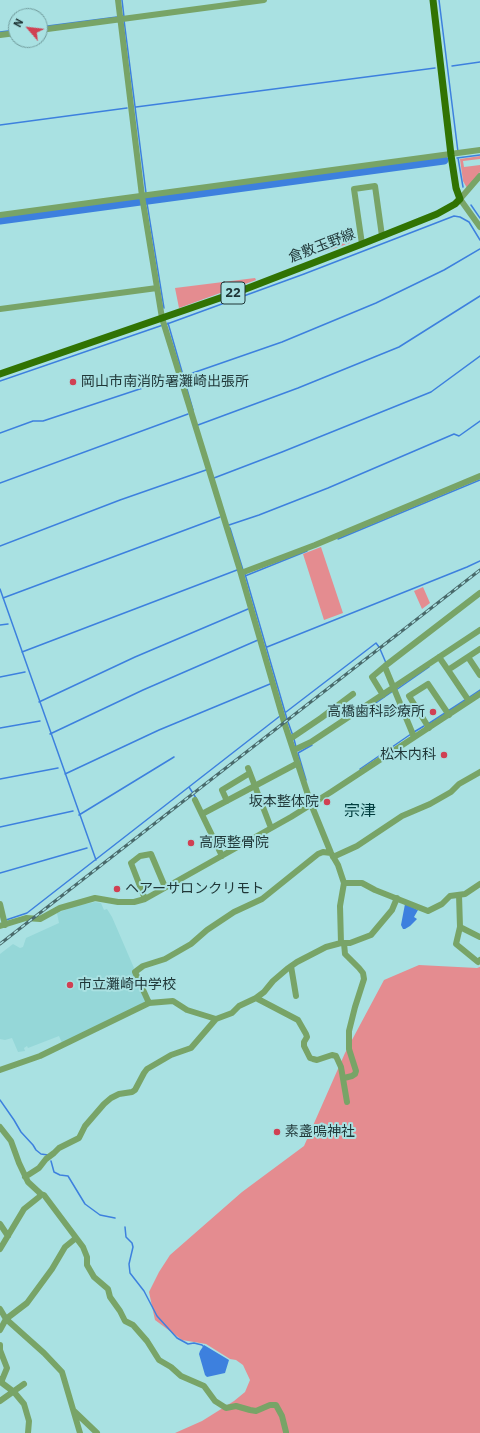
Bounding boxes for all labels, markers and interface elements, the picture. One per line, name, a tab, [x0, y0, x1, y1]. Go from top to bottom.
north arrow	[8, 8, 48, 48]
text: N	[10, 16, 26, 30]
street label: 倉敷玉野線	[286, 226, 358, 266]
road number: 22	[221, 282, 245, 304]
place label: 岡山市南消防署灘崎出張所	[81, 374, 249, 390]
marker: 岡山市南消防署灘崎出張所	[68, 377, 78, 387]
place label: 高橋歯科診療所	[327, 704, 425, 720]
marker: 高橋歯科診療所	[428, 707, 438, 717]
place label: 松木内科	[380, 747, 436, 763]
marker: 松木内科	[439, 750, 449, 760]
place label: 坂本整体院	[249, 794, 319, 810]
marker: 坂本整体院	[322, 797, 332, 807]
district label: 宗津	[344, 801, 376, 821]
place label: 高原整骨院	[199, 835, 269, 851]
marker: 高原整骨院	[186, 838, 196, 848]
place label: ヘアーサロンクリモト	[125, 881, 264, 897]
marker: ヘアーサロンクリモト	[112, 884, 122, 894]
place label: 市立灘崎中学校	[78, 977, 176, 993]
marker: 市立灘崎中学校	[65, 980, 75, 990]
place label: 素盞嗚神社	[285, 1124, 355, 1140]
marker: 素盞嗚神社	[272, 1127, 282, 1137]

